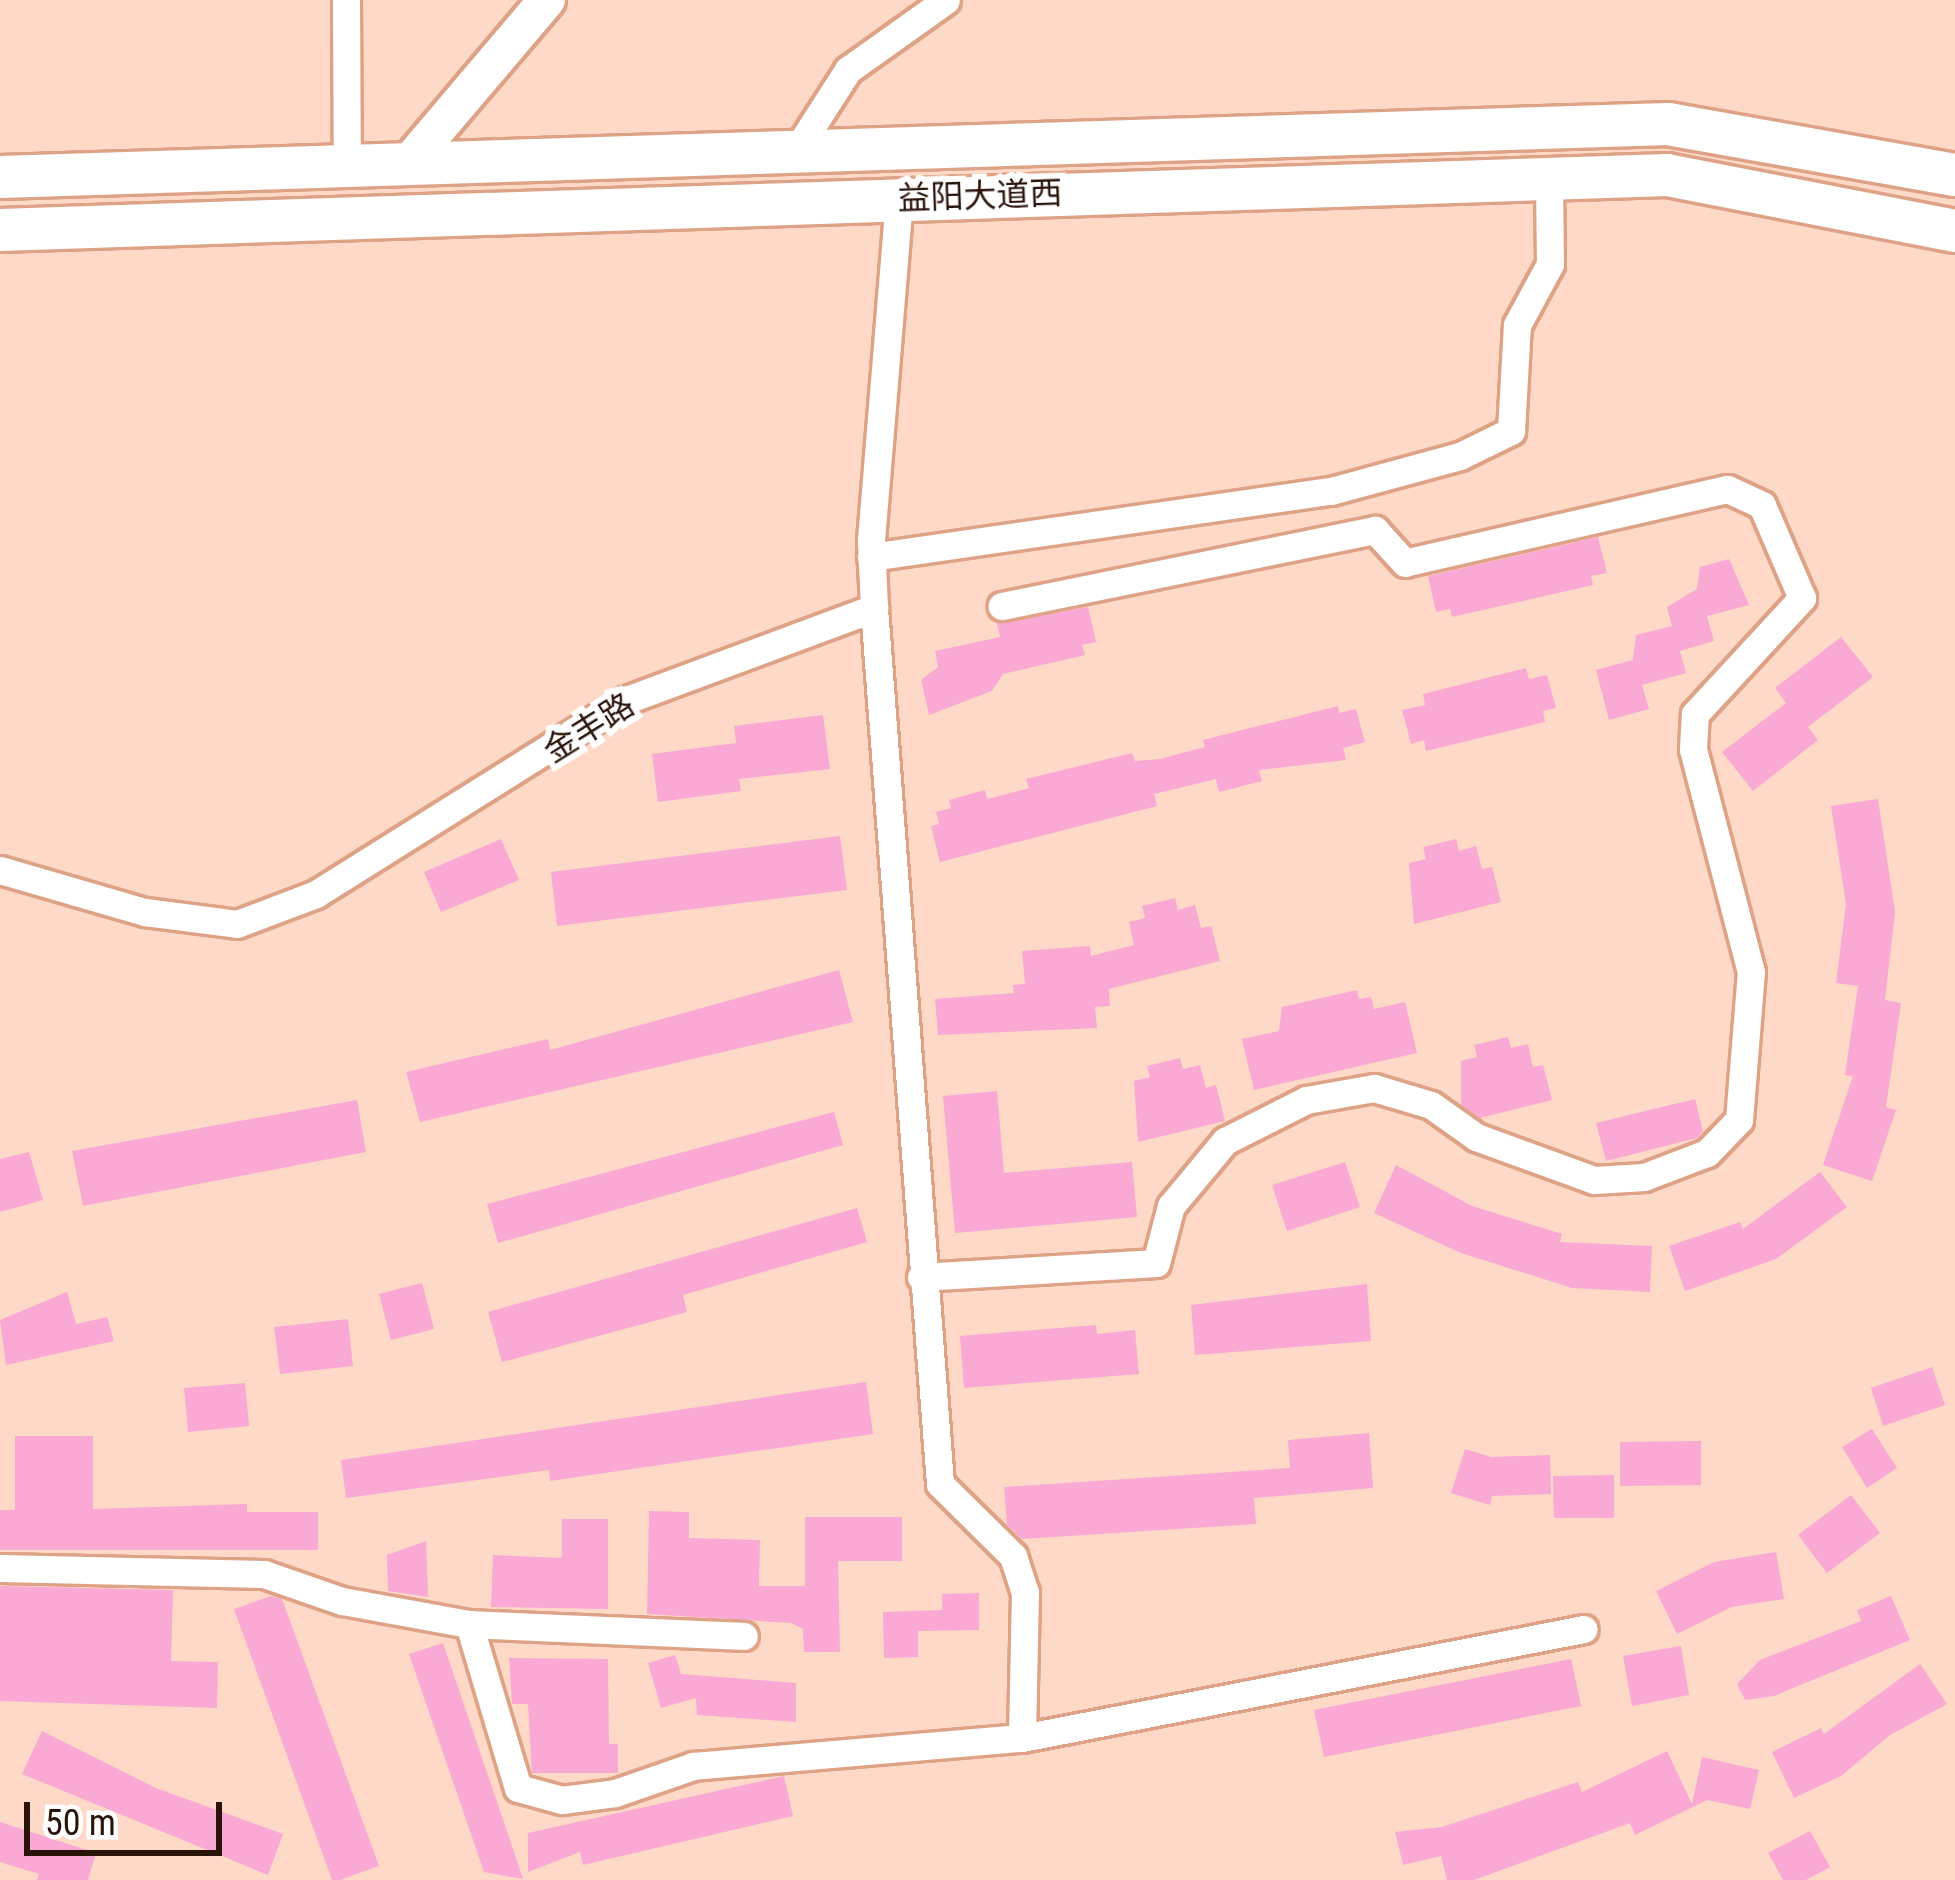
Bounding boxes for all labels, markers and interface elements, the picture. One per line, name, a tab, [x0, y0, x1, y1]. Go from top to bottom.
street label: 益阳大道西	[897, 173, 1063, 219]
street label: 金丰路	[537, 685, 641, 771]
scale bar	[30, 1778, 228, 1852]
text: 50 m	[45, 1802, 116, 1844]

